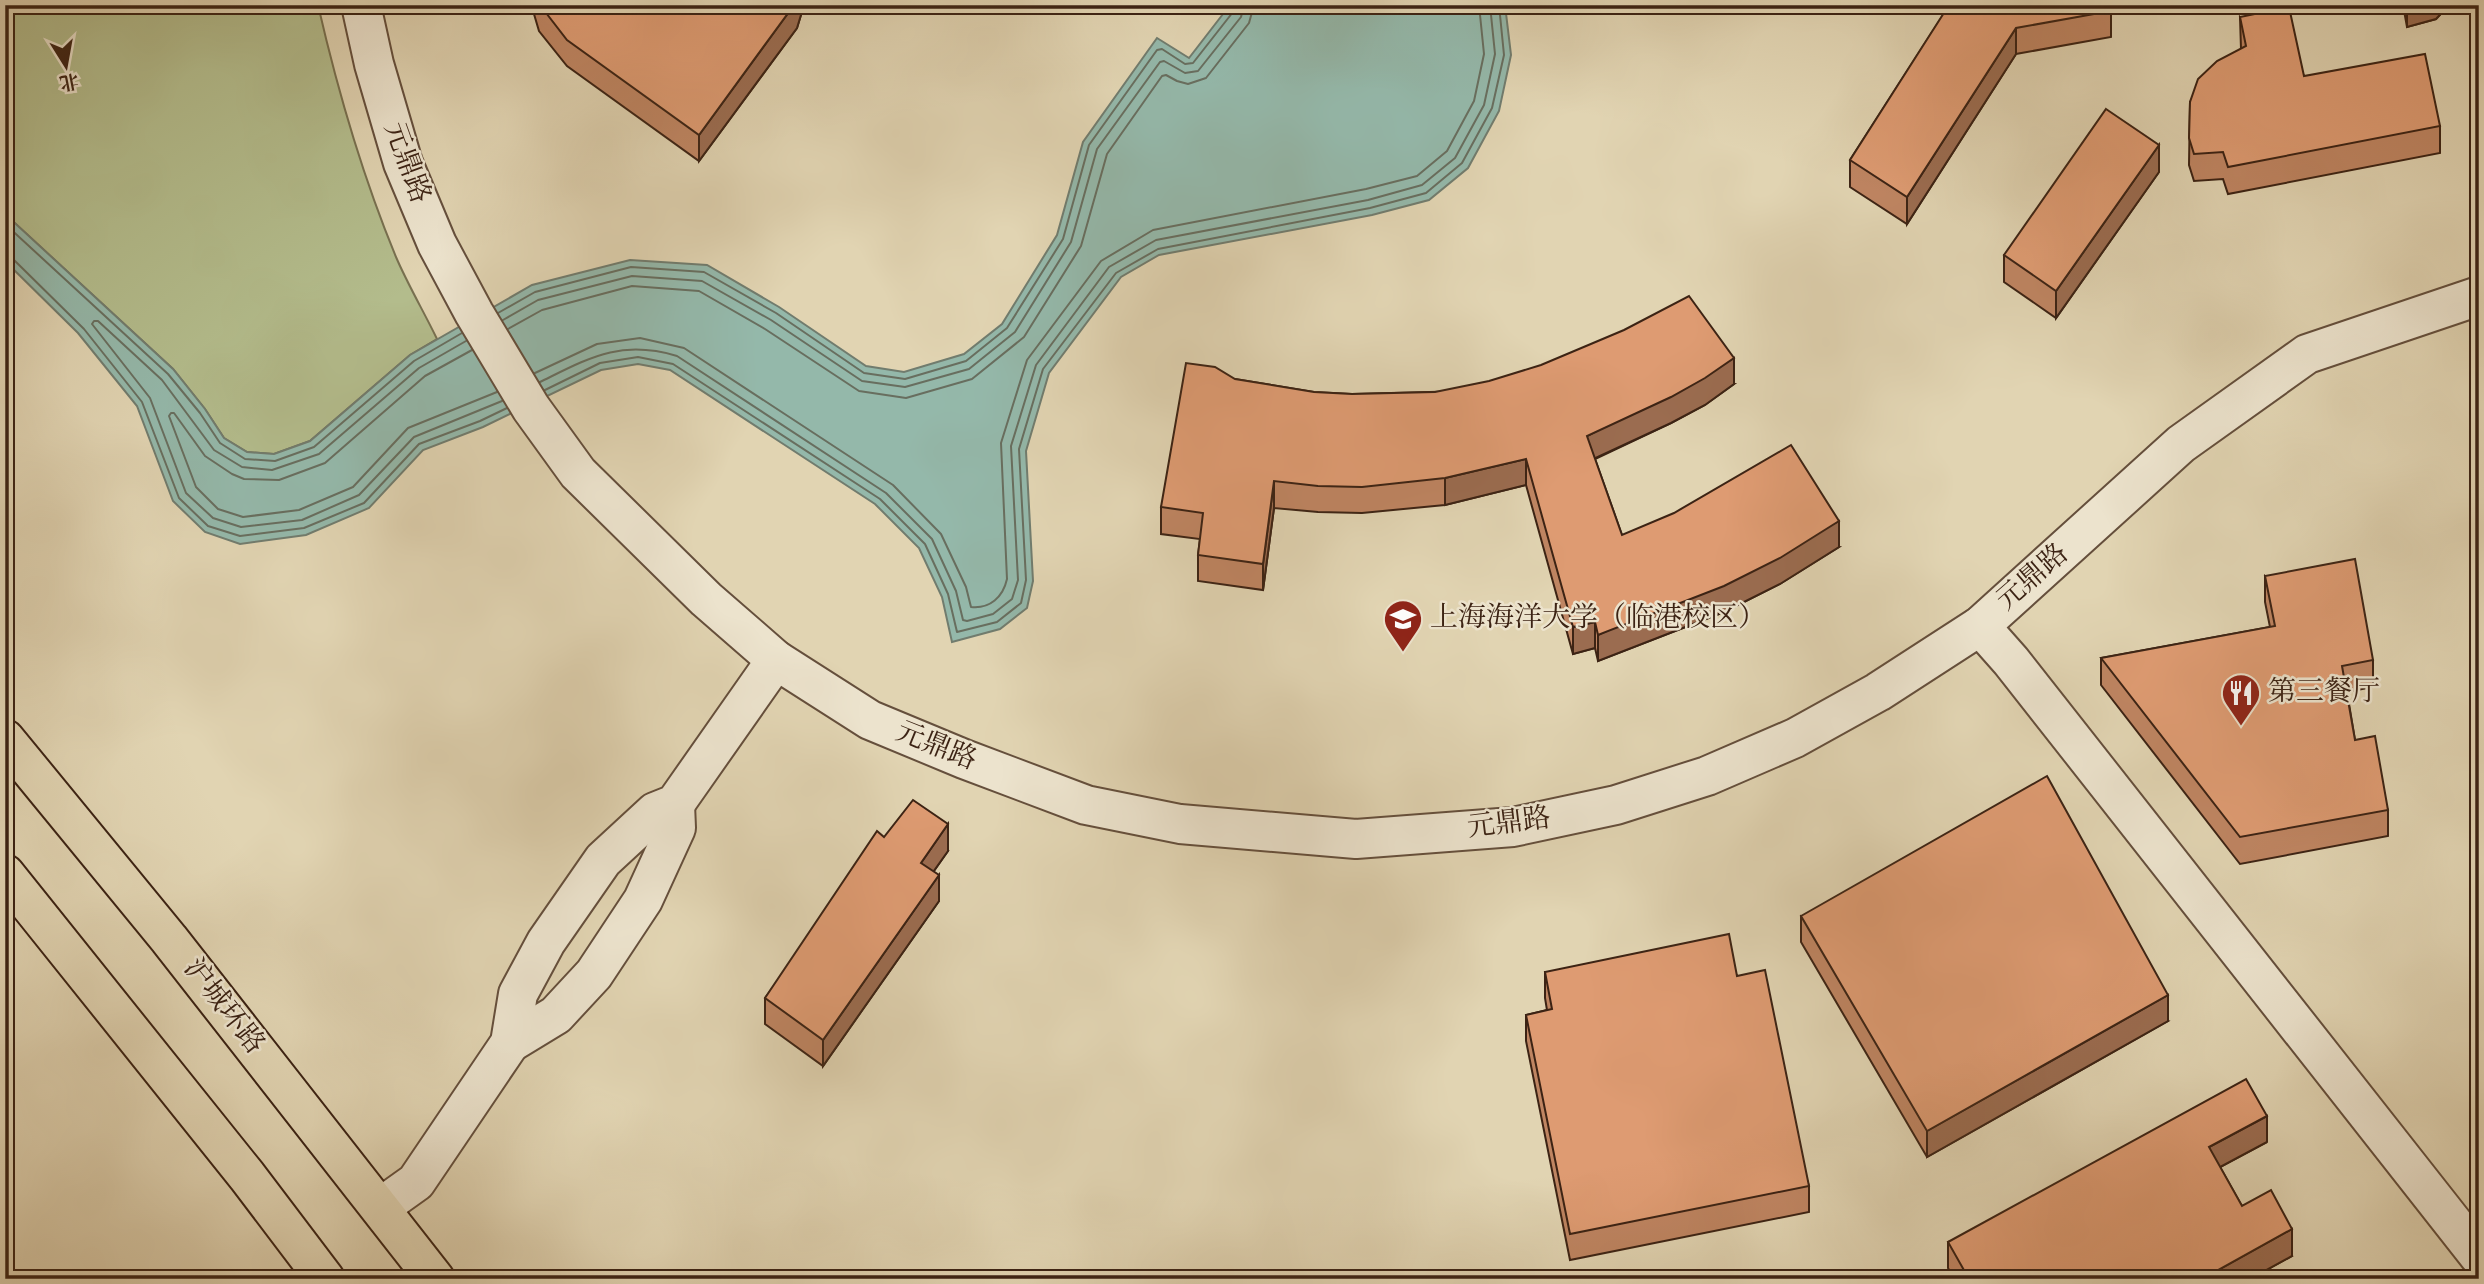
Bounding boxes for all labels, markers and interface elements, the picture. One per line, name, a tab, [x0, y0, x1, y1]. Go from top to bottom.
north arrow	[32, 32, 102, 102]
text: 北	[58, 69, 80, 93]
street label: 元鼎路	[378, 118, 436, 207]
street label: 元鼎路	[1990, 538, 2074, 616]
school or university icon: 上海海洋大学（临港校区）	[1382, 598, 1424, 653]
place label: 上海海洋大学（临港校区）	[1430, 602, 1766, 633]
restaurant icon: 第三餐厅	[2220, 672, 2262, 727]
place label: 第三餐厅	[2268, 676, 2380, 707]
street label: 元鼎路	[892, 716, 981, 776]
street label: 元鼎路	[1465, 802, 1552, 843]
street label: 沪城环路	[177, 952, 271, 1060]

